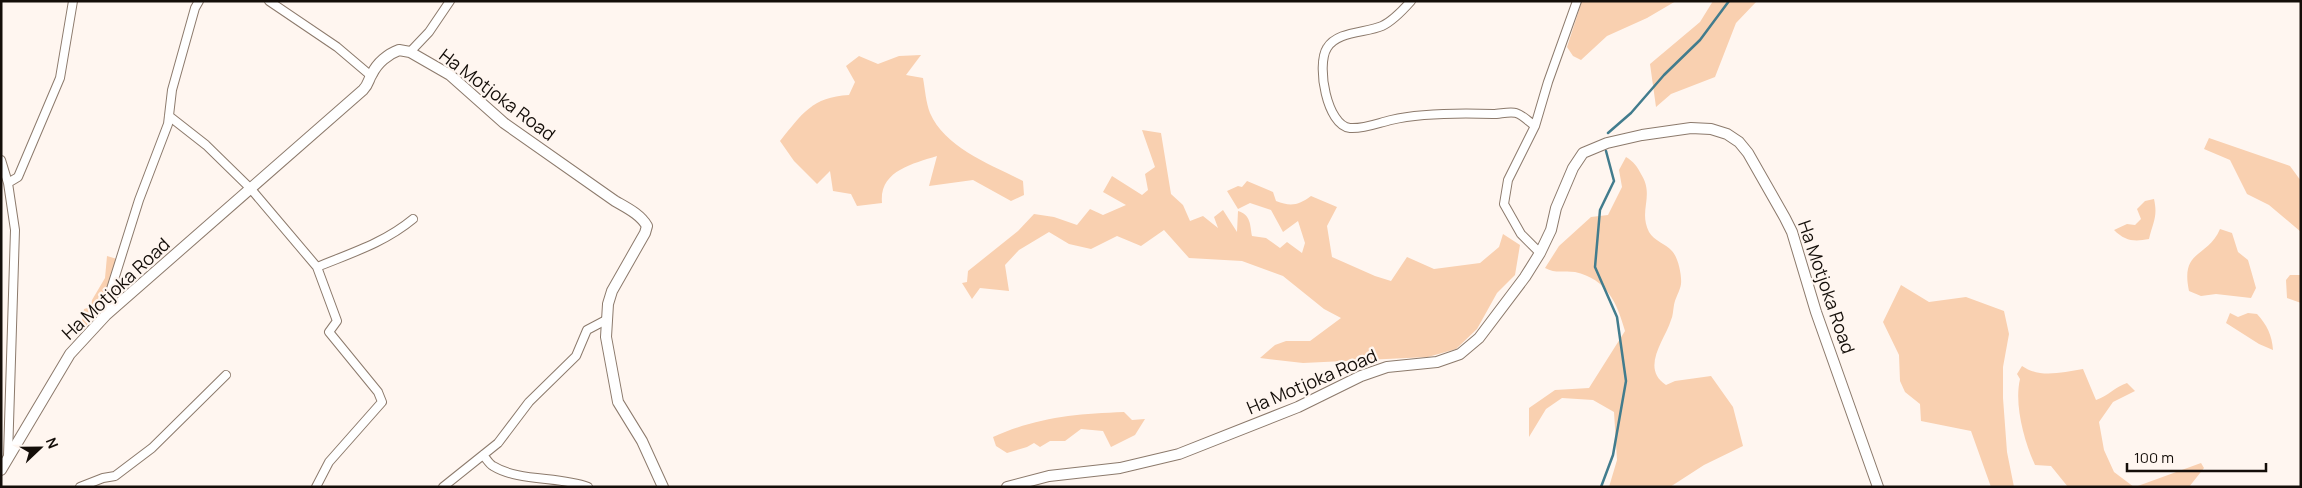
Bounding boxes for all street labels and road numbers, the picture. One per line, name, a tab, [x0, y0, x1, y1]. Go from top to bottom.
street label: Ha Motjoka Road	[435, 43, 560, 146]
street label: Ha Motjoka Road	[1793, 217, 1861, 356]
street label: Ha Motjoka Road	[56, 232, 174, 345]
street label: Ha Motjoka Road	[1243, 343, 1380, 419]

